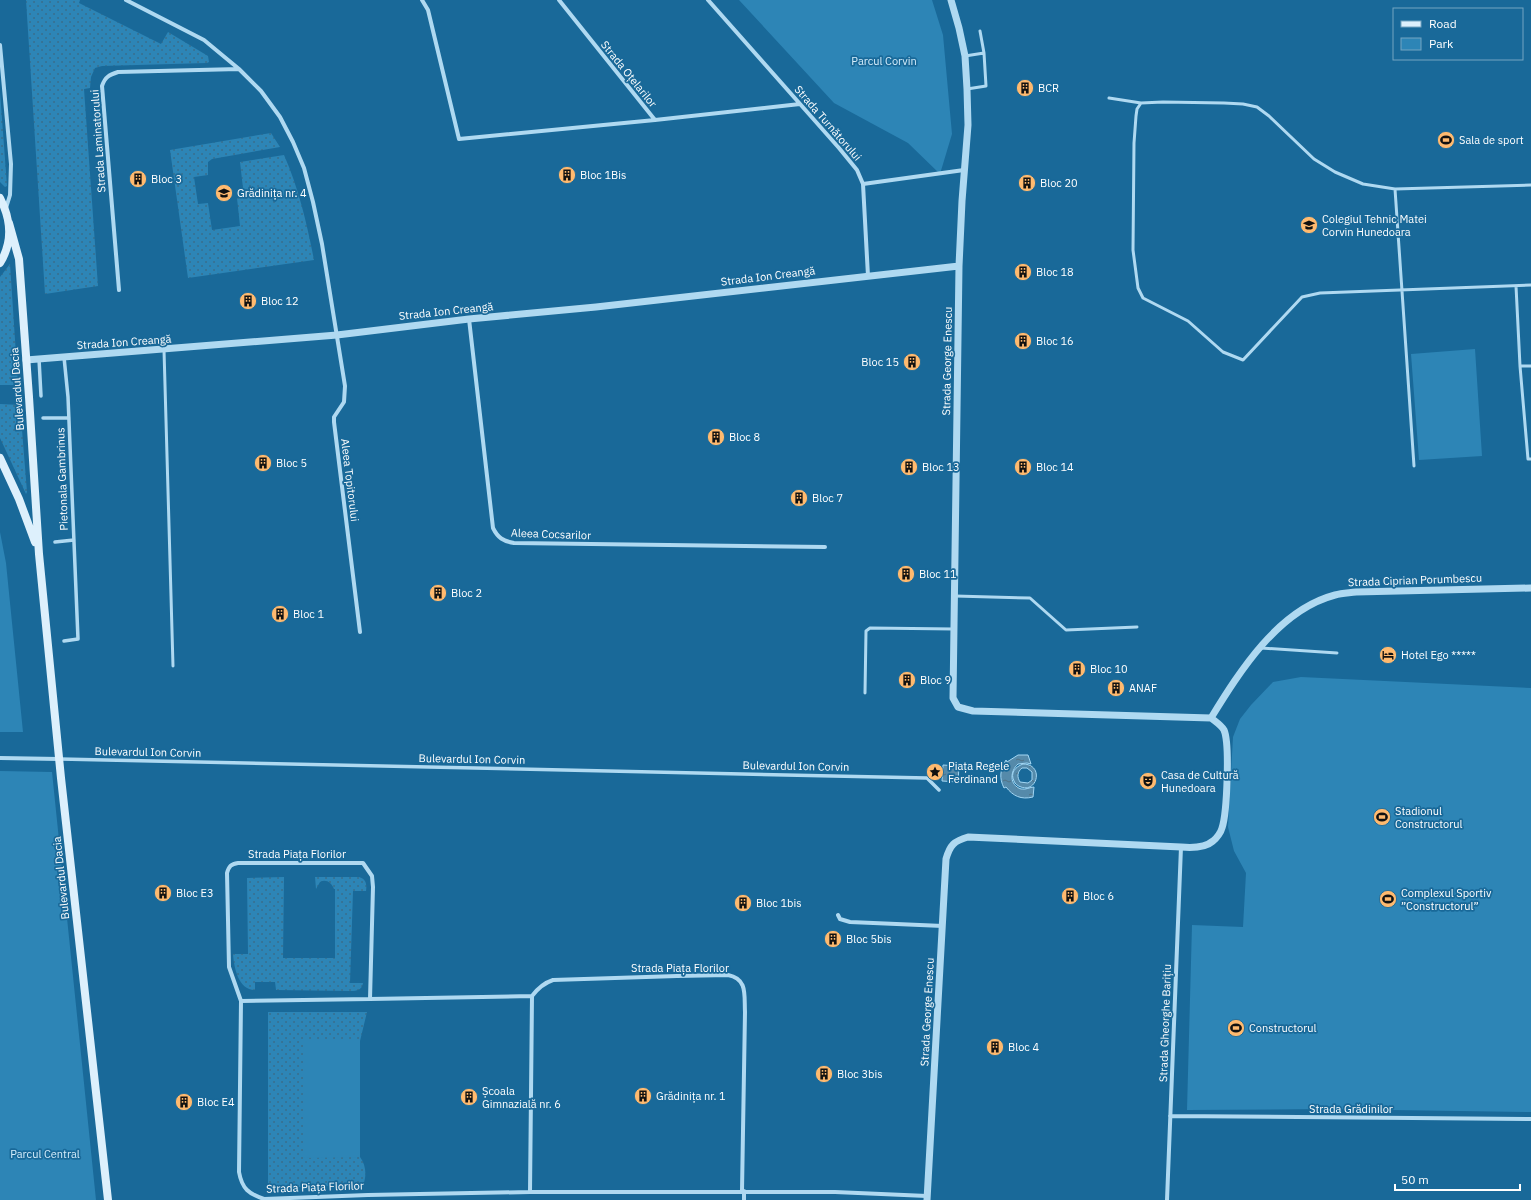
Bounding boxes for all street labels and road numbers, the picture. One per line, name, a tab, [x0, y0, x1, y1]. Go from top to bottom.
street label: Strada Oțelarilor	[598, 38, 660, 110]
street label: Strada Turnătorului	[791, 82, 865, 164]
street label: Strada Laminatorului	[87, 89, 109, 193]
street label: Strada Ion Creangă	[720, 263, 816, 289]
street label: Strada Ion Creangă	[398, 299, 494, 323]
street label: Strada George Enescu	[939, 306, 955, 416]
street label: Strada Ion Creangă	[76, 332, 172, 352]
street label: Bulevardul Dacia	[7, 347, 27, 431]
street label: Pietonala Gambrinus	[53, 427, 71, 531]
street label: Aleea Topitorului	[338, 438, 362, 522]
street label: Aleea Cocsarilor	[511, 526, 591, 542]
street label: Strada Ciprian Porumbescu	[1348, 571, 1482, 589]
street label: Bulevardul Ion Corvin	[95, 744, 201, 760]
street label: Bulevardul Ion Corvin	[419, 751, 525, 767]
street label: Bulevardul Ion Corvin	[743, 758, 849, 774]
street label: Bulevardul Dacia	[50, 836, 72, 920]
street label: Strada Piața Florilor	[248, 847, 346, 861]
street label: Strada George Enescu	[917, 957, 937, 1067]
street label: Strada Piața Florilor	[631, 961, 729, 975]
street label: Strada Gheorghe Barițiu	[1156, 964, 1174, 1082]
street label: Strada Grădinilor	[1309, 1102, 1393, 1116]
street label: Strada Piața Florilor	[266, 1178, 364, 1196]

